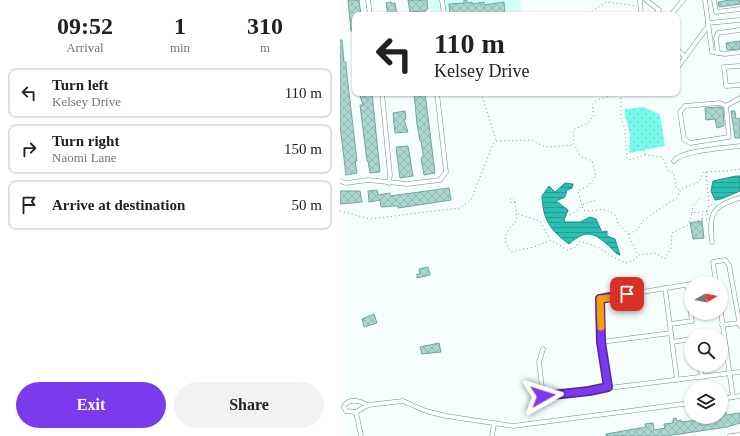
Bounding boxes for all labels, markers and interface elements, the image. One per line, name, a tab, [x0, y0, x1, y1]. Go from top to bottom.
text: 09:52	[57, 13, 113, 39]
text: 1	[174, 13, 186, 39]
text: 310	[247, 13, 283, 39]
icon: left	[368, 28, 420, 80]
text: 110 m	[434, 28, 505, 59]
text: Arrival	[66, 40, 104, 55]
text: min	[170, 40, 190, 55]
text: m	[260, 40, 270, 55]
text: Kelsey Drive	[434, 61, 529, 81]
text: Turn left	[52, 77, 109, 93]
icon: left	[18, 82, 40, 104]
text: 110 m	[285, 85, 322, 101]
text: Kelsey Drive	[52, 94, 121, 109]
text: Turn right	[52, 133, 119, 149]
icon: right	[18, 138, 40, 160]
text: 150 m	[284, 141, 322, 157]
text: Naomi Lane	[52, 150, 117, 165]
icon: arrive	[18, 194, 40, 216]
text: Arrive at destination	[52, 197, 185, 213]
text: 50 m	[292, 197, 322, 213]
north arrow	[684, 276, 728, 320]
map controls	[684, 276, 728, 424]
pin	[610, 277, 644, 311]
icon: arrive	[616, 283, 638, 305]
button: search	[684, 328, 728, 372]
position arrow	[522, 375, 564, 417]
button: layers	[684, 380, 728, 424]
button: Exit	[16, 382, 166, 428]
button: Share	[174, 382, 324, 428]

